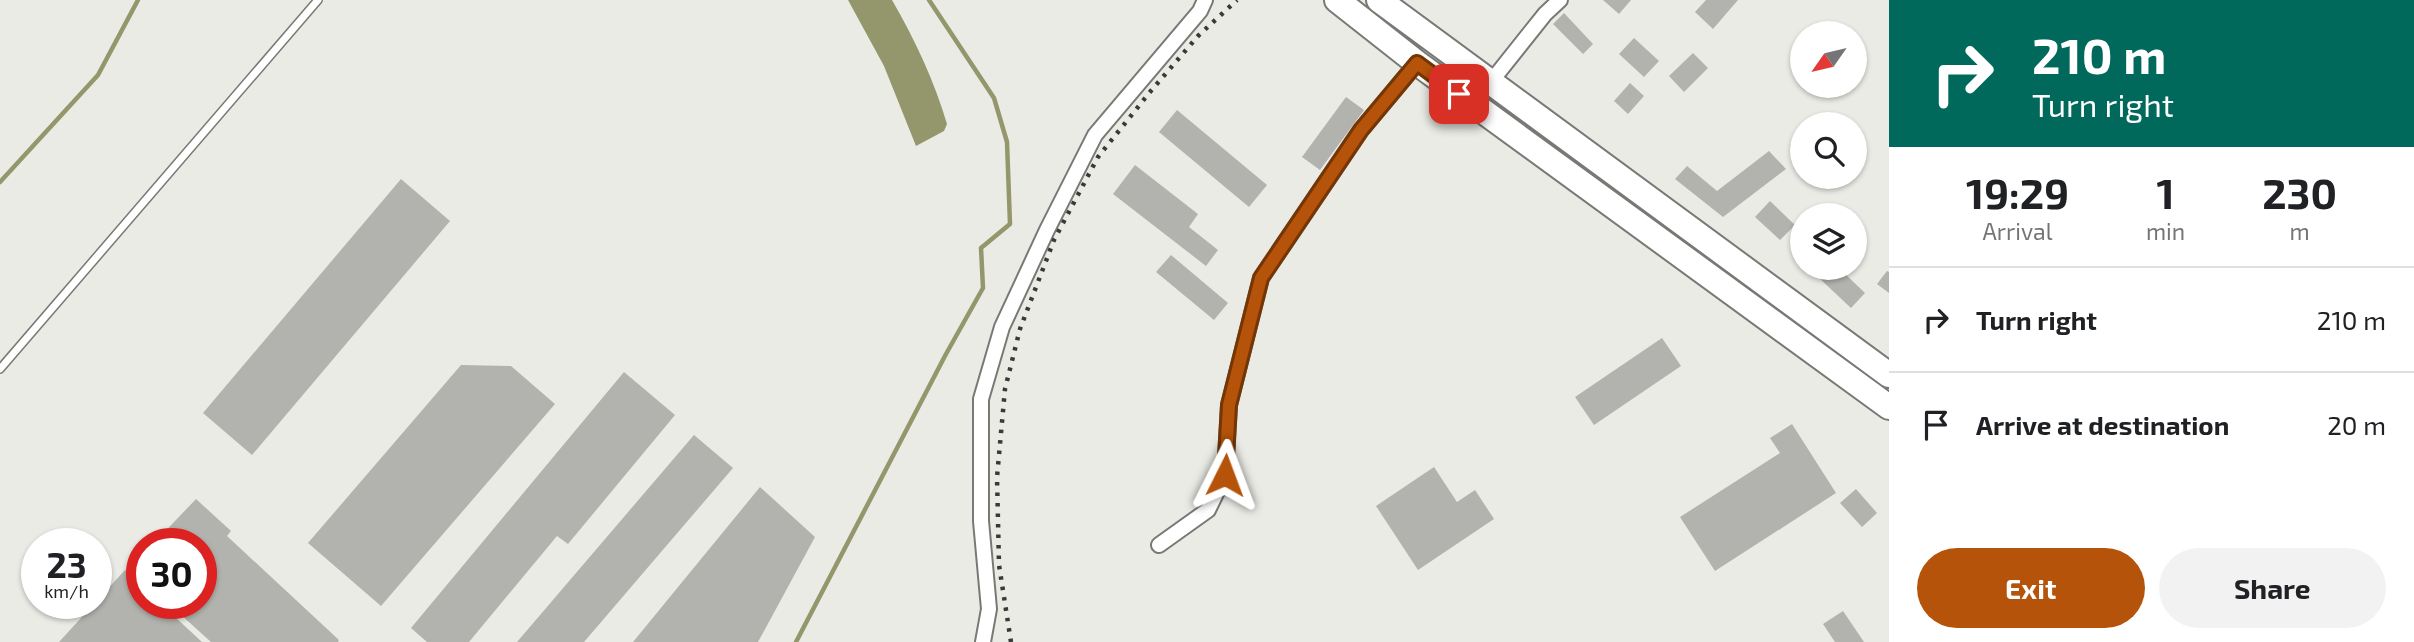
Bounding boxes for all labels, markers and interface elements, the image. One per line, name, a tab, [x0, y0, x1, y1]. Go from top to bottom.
north arrow	[1790, 21, 1867, 98]
map controls	[1790, 21, 1867, 280]
text: 210 m	[2032, 25, 2166, 84]
icon: right	[1917, 28, 2008, 119]
pin	[1429, 64, 1489, 124]
icon: arrive	[1440, 75, 1478, 113]
text: Turn right	[2032, 85, 2174, 123]
button: search	[1790, 112, 1867, 189]
text: 19:29	[1966, 167, 2069, 217]
text: 1	[2157, 167, 2175, 217]
text: 230	[2262, 167, 2337, 217]
button: layers	[1790, 203, 1867, 280]
text: Arrival	[1982, 217, 2052, 245]
text: min	[2146, 217, 2185, 245]
text: m	[2290, 217, 2310, 245]
icon: right	[1917, 301, 1955, 339]
text: Turn right	[1976, 304, 2097, 335]
text: 210 m	[2317, 304, 2386, 335]
icon: arrive	[1917, 406, 1955, 444]
text: Arrive at destination	[1976, 409, 2229, 440]
text: 20 m	[2327, 409, 2386, 440]
position arrow	[1188, 438, 1262, 512]
speed limit sign: 30	[126, 528, 217, 619]
text: 23	[46, 543, 87, 585]
button: Exit	[1917, 548, 2145, 628]
button: Share	[2159, 548, 2386, 628]
text: km/h	[44, 580, 89, 602]

